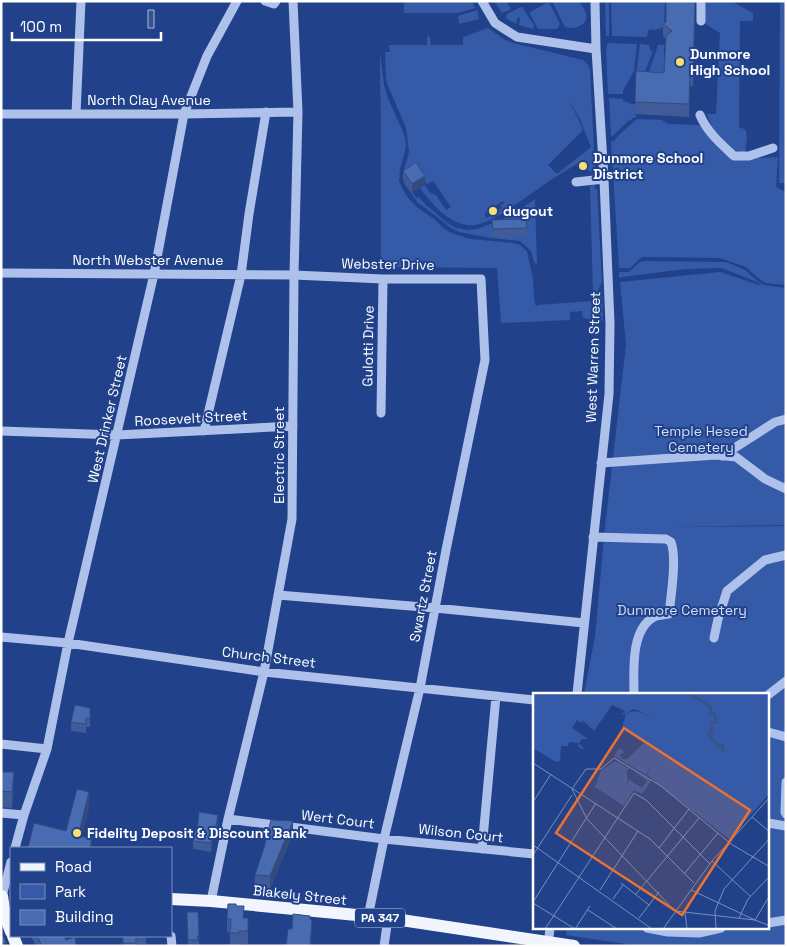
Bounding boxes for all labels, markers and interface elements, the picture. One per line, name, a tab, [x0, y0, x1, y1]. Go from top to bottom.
scale bar	[12, 10, 161, 42]
text: 100 m	[20, 17, 62, 36]
place label: Dunmore High School	[690, 45, 770, 79]
marker: Dunmore High School	[674, 56, 686, 68]
street label: North Clay Avenue	[87, 91, 211, 109]
place label: Dunmore School District	[593, 149, 703, 183]
marker: Dunmore School District	[577, 160, 589, 172]
place label: dugout	[503, 202, 553, 220]
marker: dugout	[487, 205, 499, 217]
street label: North Webster Avenue	[73, 251, 223, 269]
street label: Webster Drive	[341, 254, 435, 274]
street label: West Warren Street	[582, 291, 604, 423]
street label: Gulotti Drive	[358, 305, 378, 387]
street label: West Drinker Street	[83, 353, 131, 485]
street label: Roosevelt Street	[134, 406, 248, 430]
street label: Electric Street	[270, 406, 288, 504]
park label: Temple Hesed Cemetery	[654, 422, 748, 456]
street label: Swartz Street	[405, 549, 441, 643]
park label: Dunmore Cemetery	[617, 601, 747, 619]
street label: Church Street	[221, 642, 317, 672]
inset map	[533, 693, 770, 930]
street label: Wert Court	[300, 806, 376, 832]
street label: Wilson Court	[418, 820, 504, 846]
place label: Fidelity Deposit & Discount Bank	[87, 824, 307, 842]
marker: Fidelity Deposit & Discount Bank	[71, 827, 83, 839]
legend	[10, 847, 172, 937]
text: Road	[55, 857, 92, 876]
street label: Blakely Street	[252, 881, 348, 909]
text: Park	[55, 882, 86, 901]
text: Building	[55, 907, 114, 926]
road number: PA 347	[355, 908, 405, 928]

